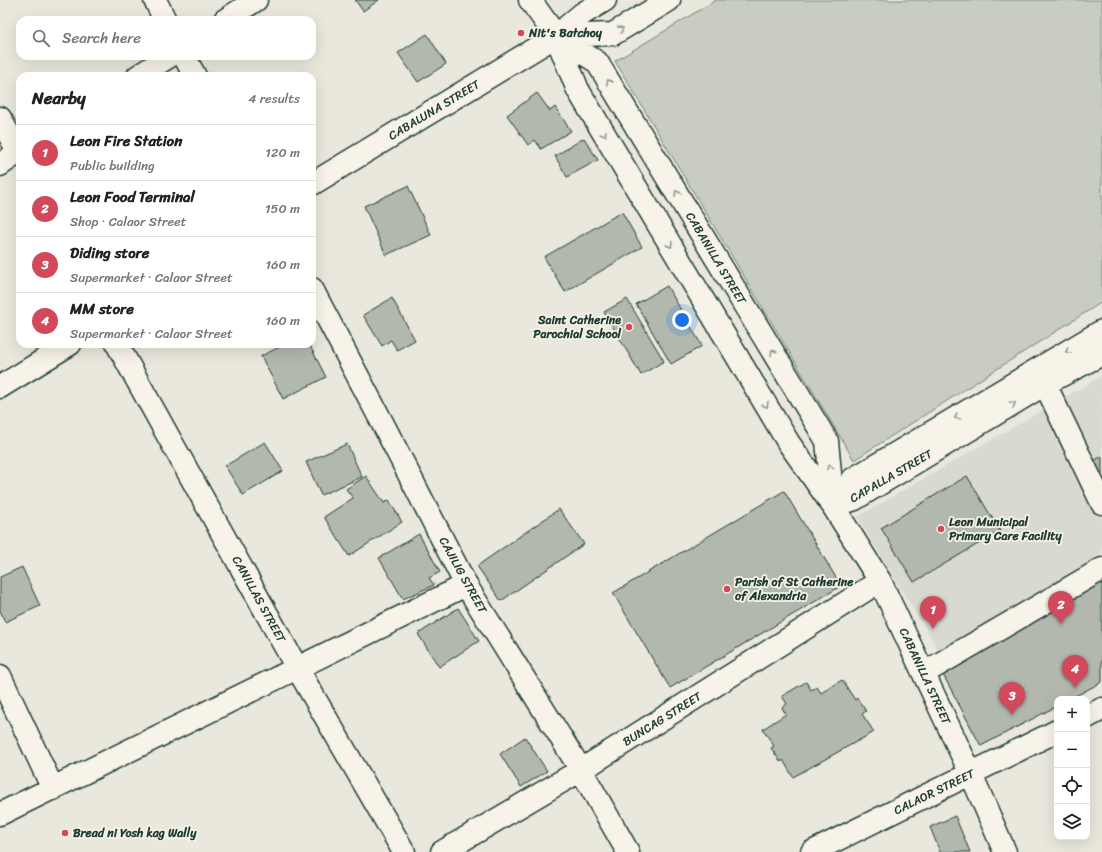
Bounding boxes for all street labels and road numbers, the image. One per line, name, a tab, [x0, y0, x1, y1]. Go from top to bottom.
street label: CABALUNA STREET	[384, 74, 485, 146]
street label: CABANILLA STREET	[680, 207, 753, 309]
street label: CAPALLA STREET	[845, 443, 937, 509]
street label: CAJILIG STREET	[433, 532, 494, 618]
street label: CANILLAS STREET	[226, 551, 293, 648]
street label: CABANILLA STREET	[893, 624, 958, 729]
street label: BUNCAG STREET	[618, 685, 707, 752]
street label: CALAOR STREET	[890, 762, 979, 821]

